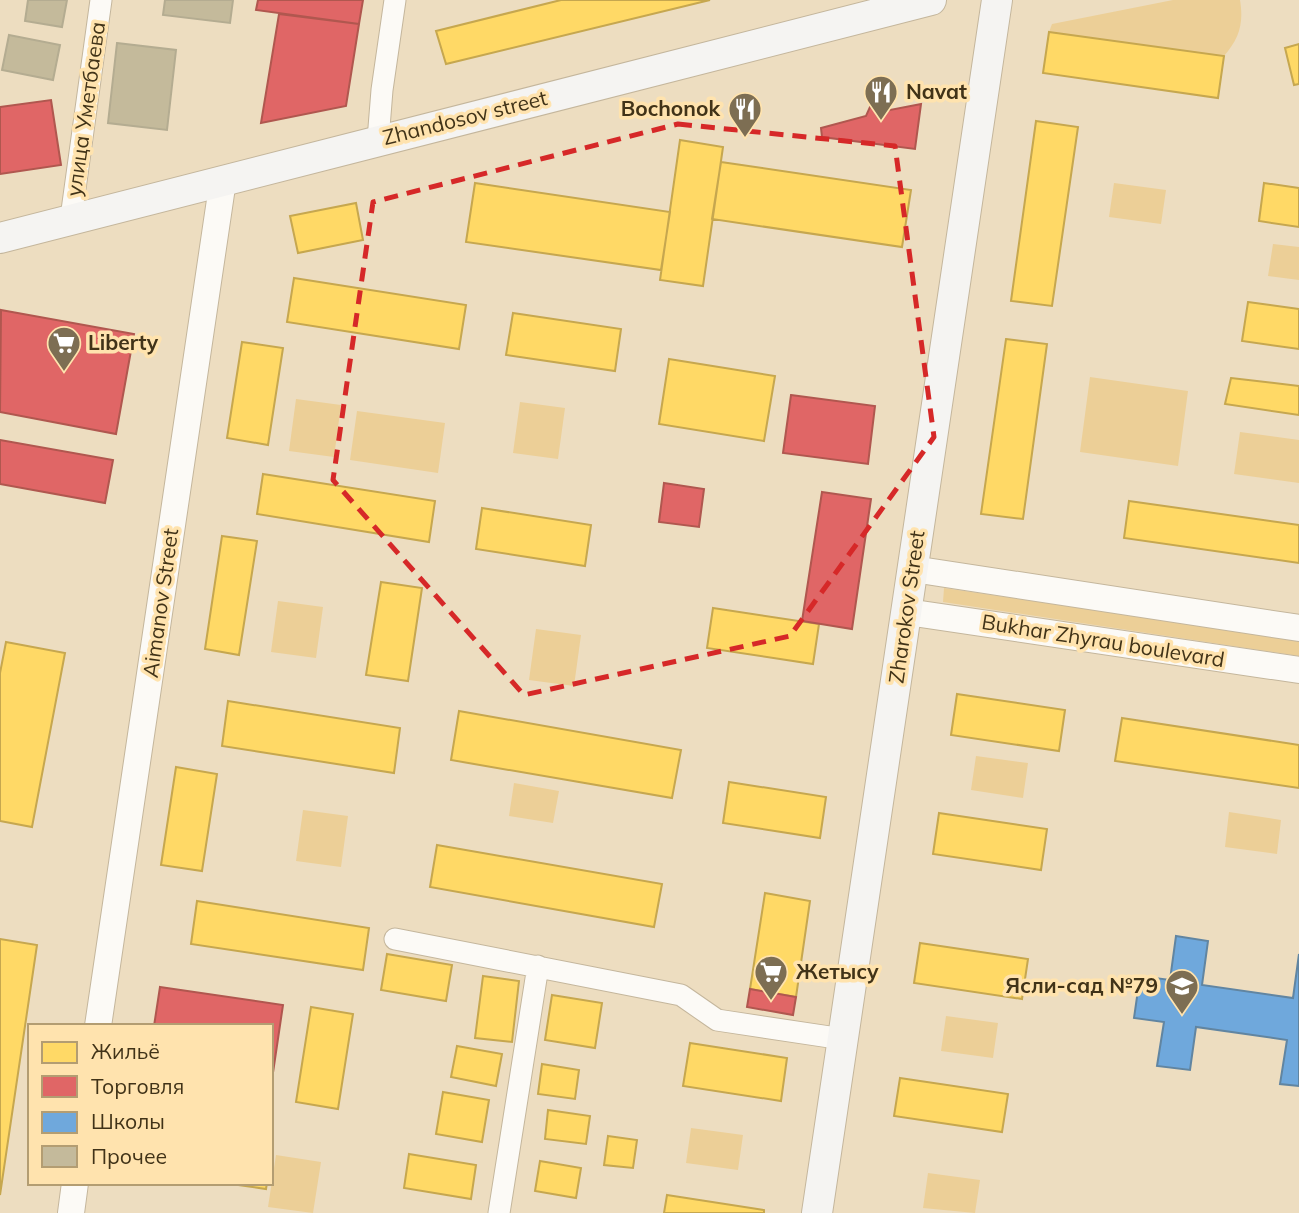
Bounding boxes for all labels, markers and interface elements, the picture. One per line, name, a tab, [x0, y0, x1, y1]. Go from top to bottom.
street label: улица Уметбаева	[60, 20, 110, 198]
restaurant icon: Navat	[862, 73, 900, 122]
place label: Navat	[906, 78, 967, 104]
street label: Zhandosov street	[380, 84, 550, 150]
restaurant icon: Bochonok	[726, 90, 764, 139]
place label: Bochonok	[621, 95, 720, 121]
supermarket icon: Liberty	[45, 324, 83, 373]
place label: Liberty	[88, 329, 159, 355]
street label: Aimanov Street	[137, 527, 183, 679]
street label: Zharokov Street	[882, 529, 930, 685]
street label: Bukhar Zhyrau boulevard	[980, 608, 1226, 672]
supermarket icon: Жетысу	[752, 953, 790, 1002]
place label: Жетысу	[796, 958, 879, 984]
school or university icon: Ясли-сад №79	[1163, 967, 1201, 1016]
place label: Ясли-сад №79	[1005, 972, 1158, 998]
legend	[28, 1024, 273, 1185]
text: Жильё	[91, 1038, 160, 1064]
text: Торговля	[91, 1073, 184, 1099]
text: Школы	[91, 1108, 165, 1134]
text: Прочее	[91, 1143, 167, 1169]

